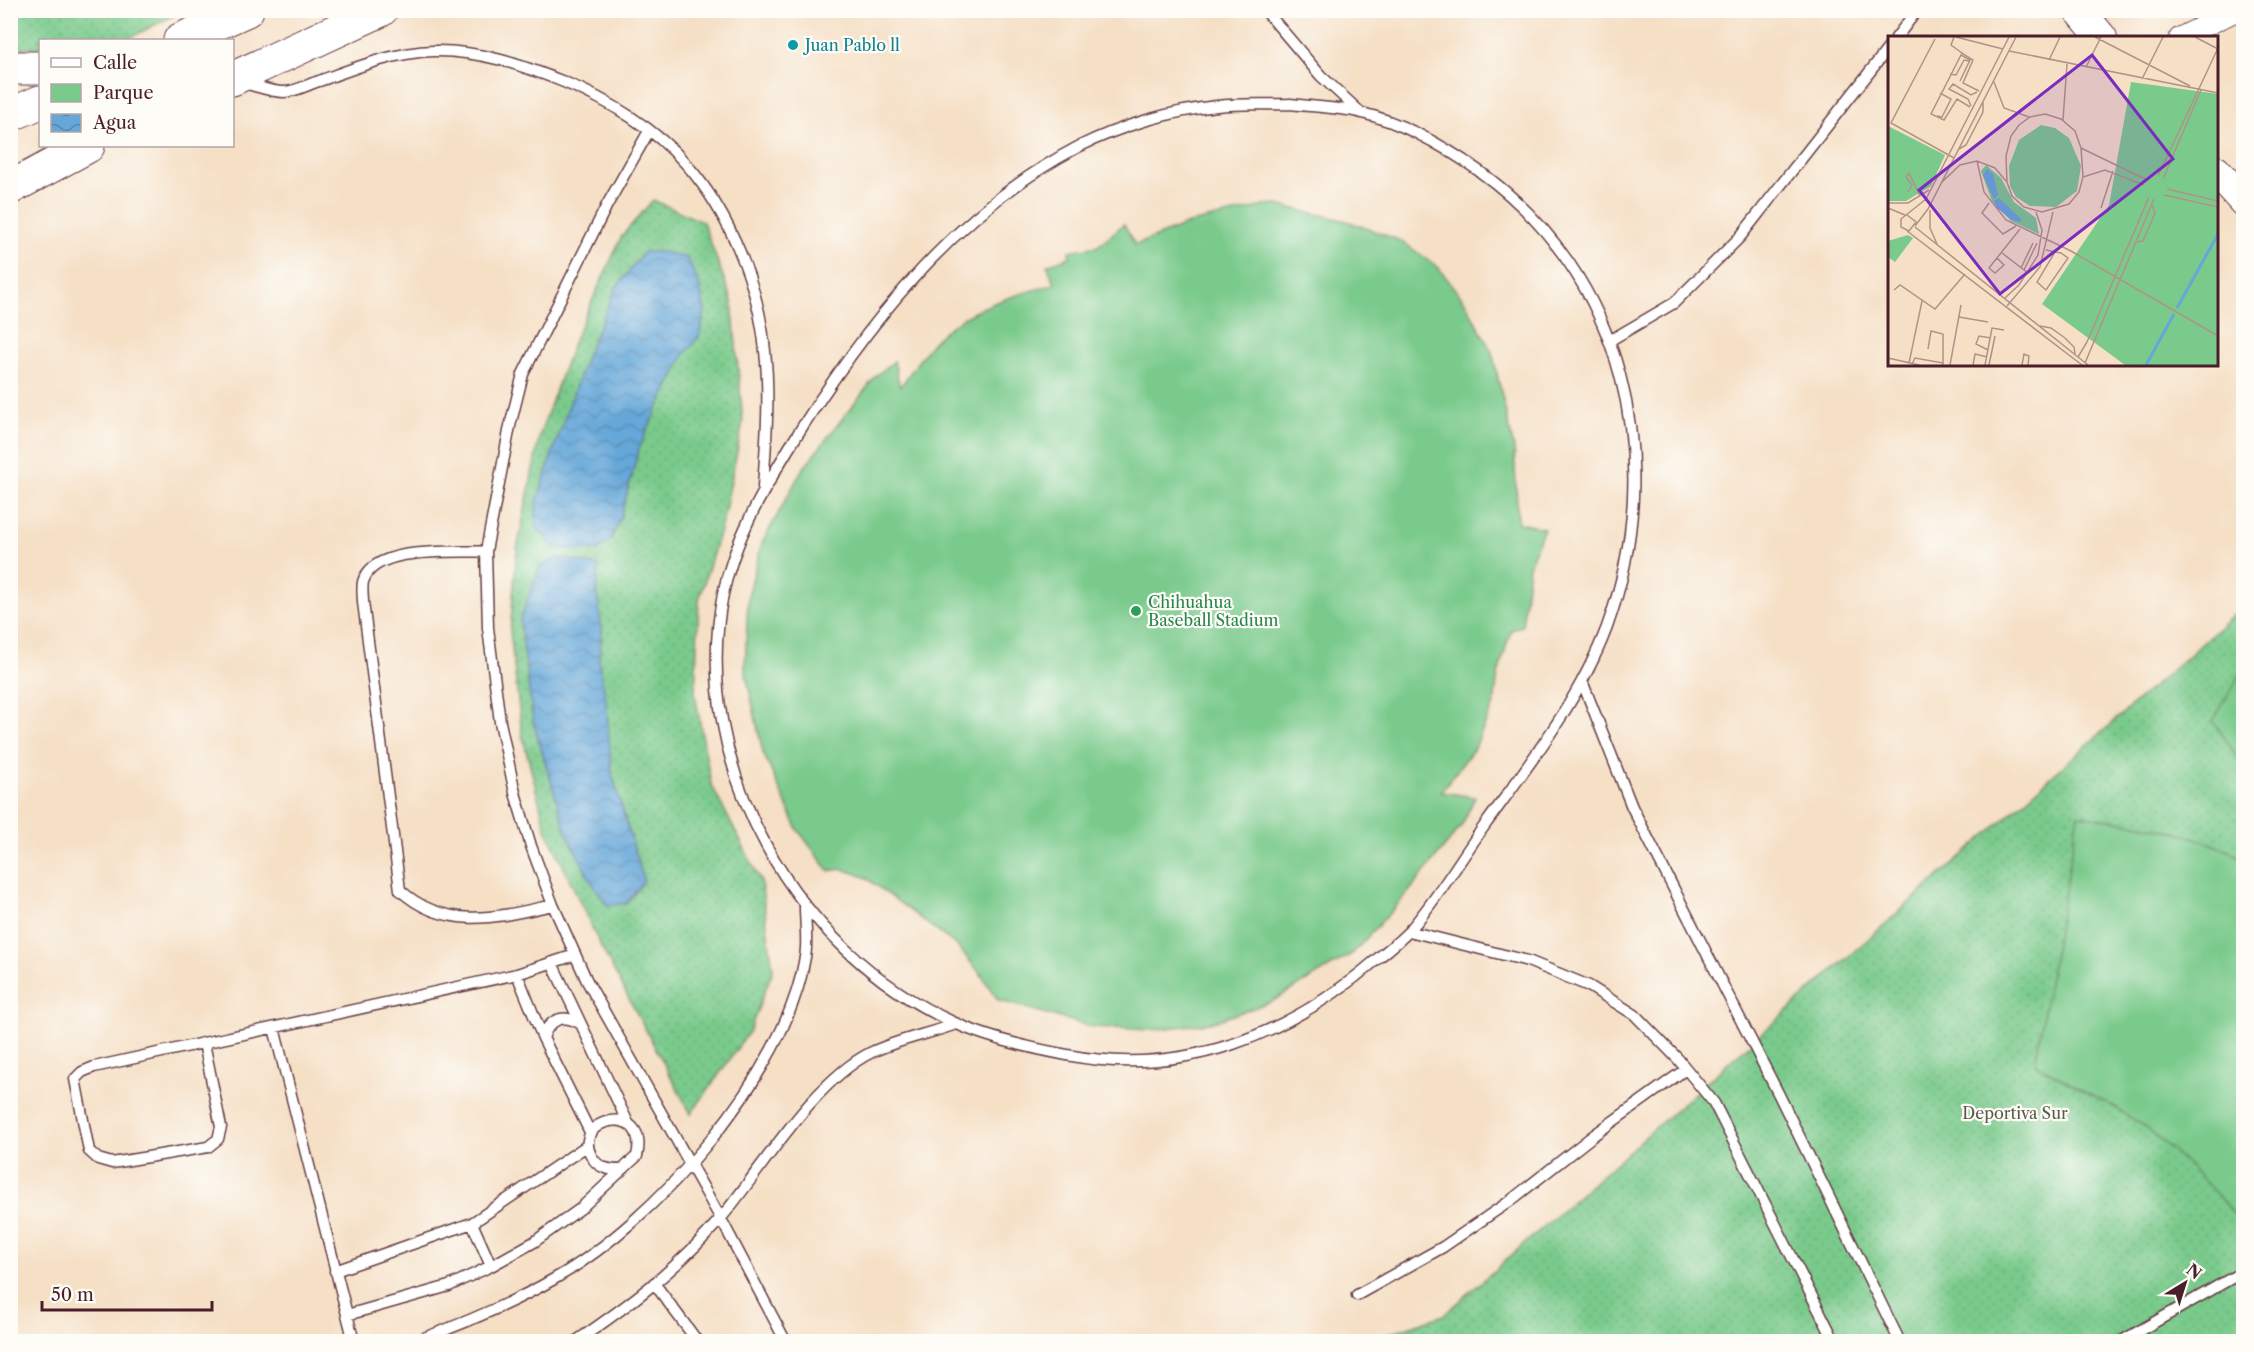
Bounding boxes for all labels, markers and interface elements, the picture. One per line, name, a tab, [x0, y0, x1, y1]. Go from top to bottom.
place label: Juan Pablo ll	[802, 35, 900, 55]
inset map	[1888, 36, 2218, 366]
marker: Juan Pablo ll	[786, 38, 800, 52]
legend	[39, 39, 234, 147]
text: Calle	[93, 52, 137, 74]
text: Parque	[93, 82, 154, 104]
text: Agua	[92, 112, 137, 134]
place label: Chihuahua Baseball Stadium	[1148, 592, 1279, 630]
marker: Chihuahua Baseball Stadium	[1129, 604, 1143, 618]
park label: Deportiva Sur	[1962, 1103, 2068, 1123]
north arrow	[2155, 1253, 2215, 1313]
text: N	[2183, 1259, 2206, 1283]
scale bar	[42, 1274, 212, 1312]
text: 50 m	[51, 1284, 94, 1306]

